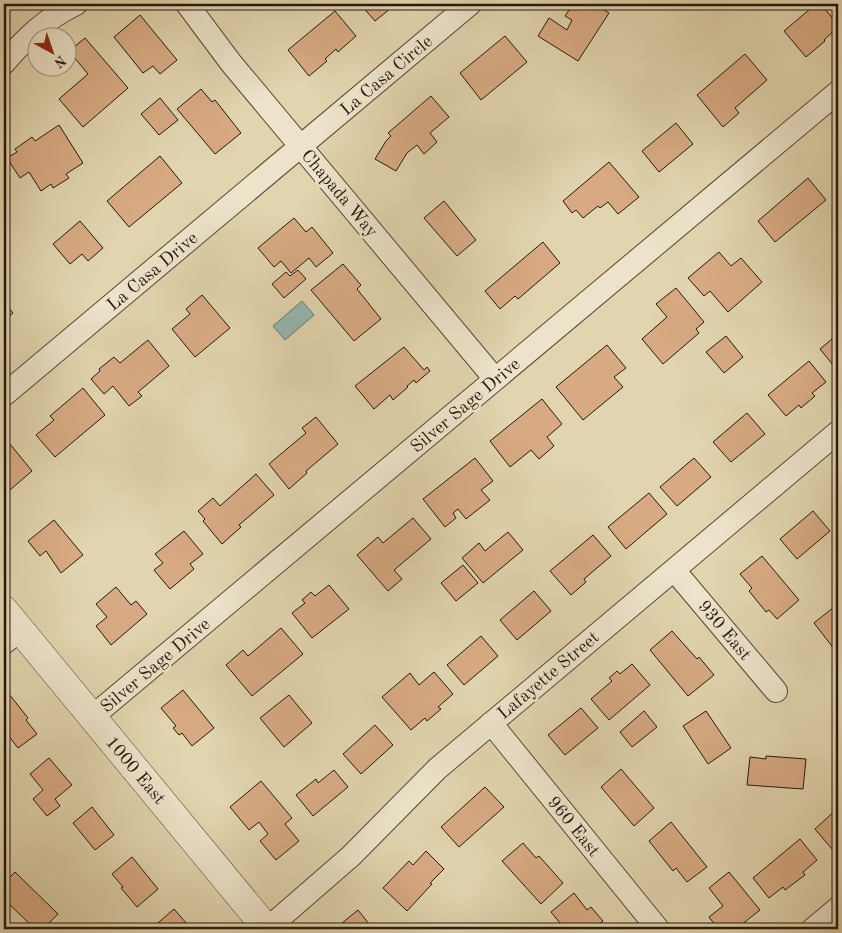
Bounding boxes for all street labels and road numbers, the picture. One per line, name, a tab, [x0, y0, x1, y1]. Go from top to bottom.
street label: La Casa Circle	[337, 32, 436, 119]
street label: Chapada Way	[298, 146, 381, 241]
street label: La Casa Drive	[104, 229, 201, 315]
street label: Silver Sage Drive	[408, 355, 524, 457]
street label: 930 East	[694, 597, 754, 664]
street label: Silver Sage Drive	[98, 615, 214, 717]
street label: Lafayette Street	[495, 628, 603, 723]
street label: 1000 East	[102, 733, 169, 808]
street label: 960 East	[544, 793, 603, 860]

